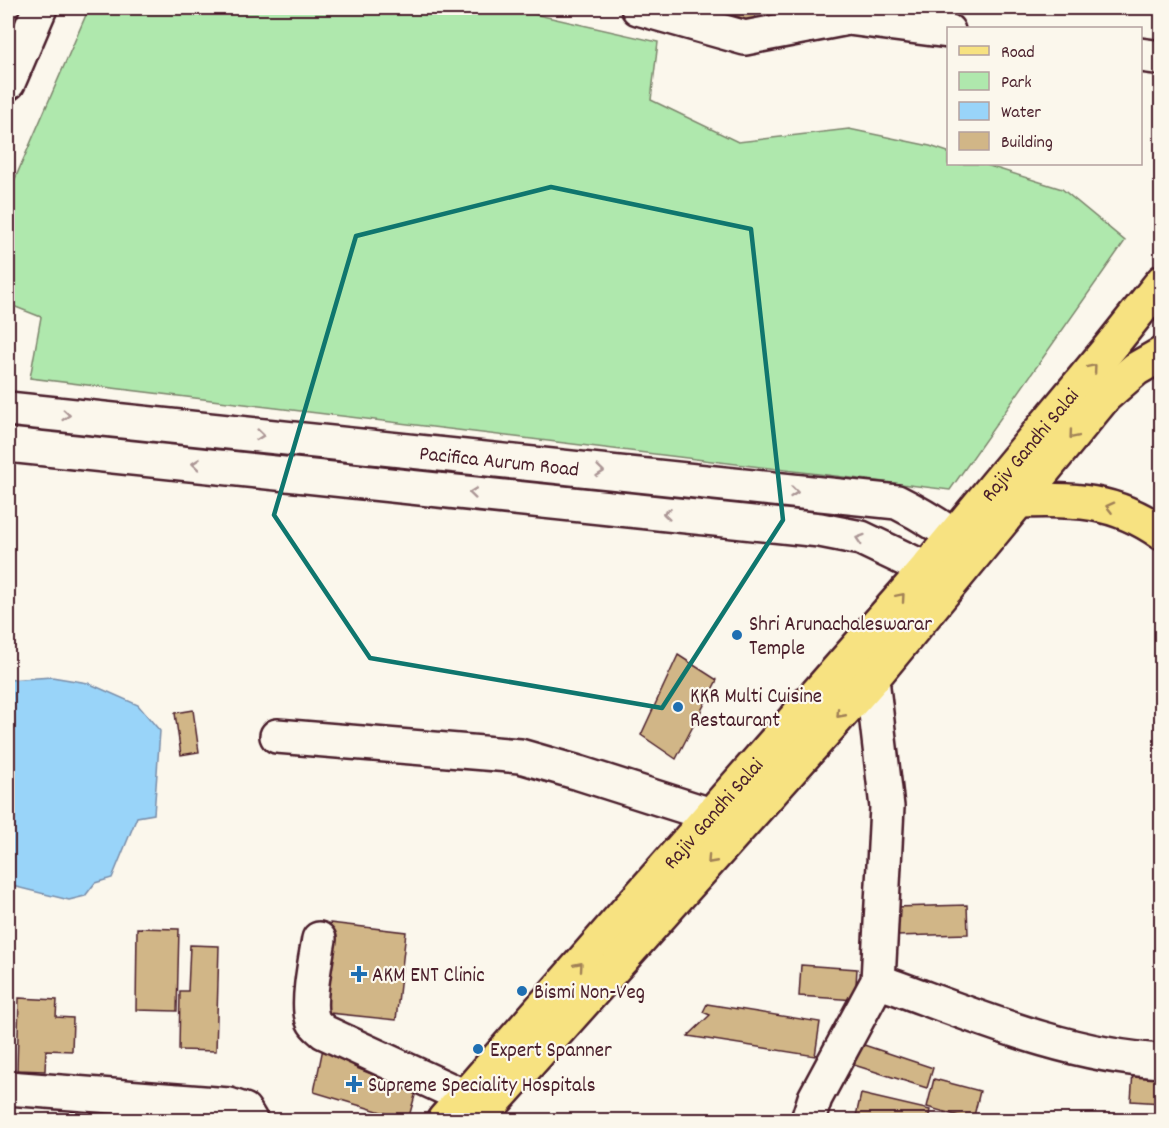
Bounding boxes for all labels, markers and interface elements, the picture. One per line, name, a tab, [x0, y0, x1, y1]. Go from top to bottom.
legend	[947, 27, 1142, 165]
text: Road	[1001, 41, 1035, 66]
text: Park	[1001, 71, 1032, 96]
text: Water	[1001, 101, 1041, 126]
text: Building	[1001, 131, 1053, 156]
one-way arrow	[1086, 363, 1097, 374]
street label: Rajiv Gandhi Salai	[976, 383, 1088, 509]
one-way arrow	[61, 408, 70, 421]
one-way arrow	[255, 428, 264, 440]
one-way arrow	[1069, 428, 1080, 439]
street label: Pacifica Aurum Road	[418, 440, 580, 487]
one-way arrow	[191, 459, 200, 471]
one-way arrow	[595, 464, 604, 477]
one-way arrow	[789, 485, 798, 497]
one-way arrow	[469, 488, 478, 500]
one-way arrow	[1105, 502, 1115, 515]
one-way arrow	[663, 508, 672, 521]
one-way arrow	[855, 534, 866, 547]
one-way arrow	[893, 593, 904, 604]
place label: Shri Arunachaleswarar Temple	[749, 611, 932, 665]
marker: Shri Arunachaleswarar Temple	[730, 628, 744, 642]
place label: KKR Multi Cuisine Restaurant	[690, 683, 822, 737]
marker: KKR Multi Cuisine Restaurant	[671, 700, 685, 714]
one-way arrow	[836, 707, 847, 718]
street label: Rajiv Gandhi Salai	[658, 753, 772, 877]
one-way arrow	[707, 853, 718, 863]
place label: AKM ENT Clinic	[372, 962, 485, 992]
one-way arrow	[572, 962, 583, 973]
marker: AKM ENT Clinic	[350, 965, 368, 983]
place label: Bismi Non-Veg	[534, 979, 645, 1009]
marker: Bismi Non-Veg	[515, 984, 529, 998]
place label: Expert Spanner	[490, 1037, 612, 1067]
marker: Expert Spanner	[471, 1042, 485, 1056]
place label: Supreme Speciality Hospitals	[368, 1072, 596, 1102]
marker: Supreme Speciality Hospitals	[345, 1075, 363, 1093]

